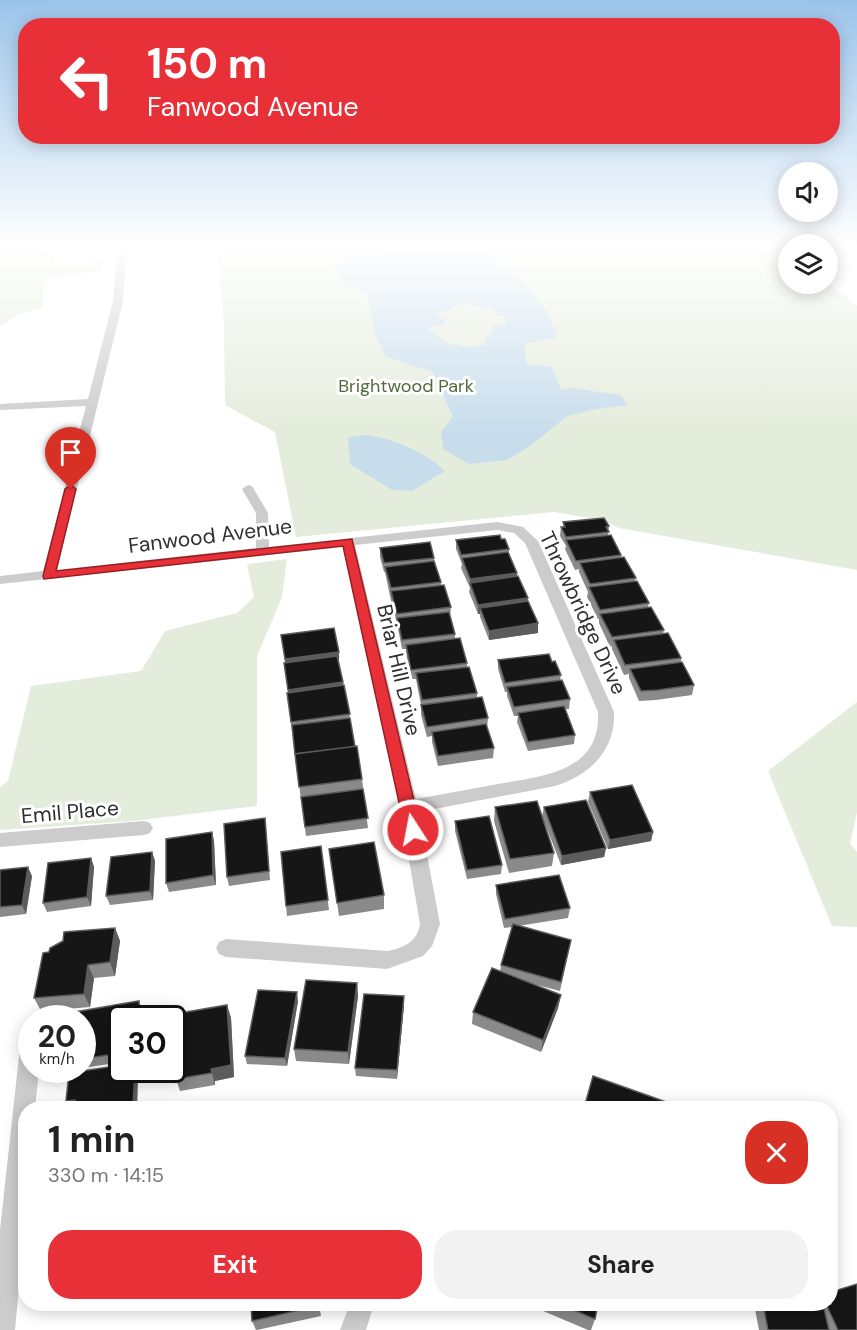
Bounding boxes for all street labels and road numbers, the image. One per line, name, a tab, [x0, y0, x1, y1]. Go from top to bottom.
street label: Fanwood Avenue	[127, 512, 293, 560]
street label: Throwbridge Drive	[533, 527, 633, 699]
street label: Briar Hill Drive	[370, 601, 428, 739]
street label: Emil Place	[20, 794, 120, 830]

